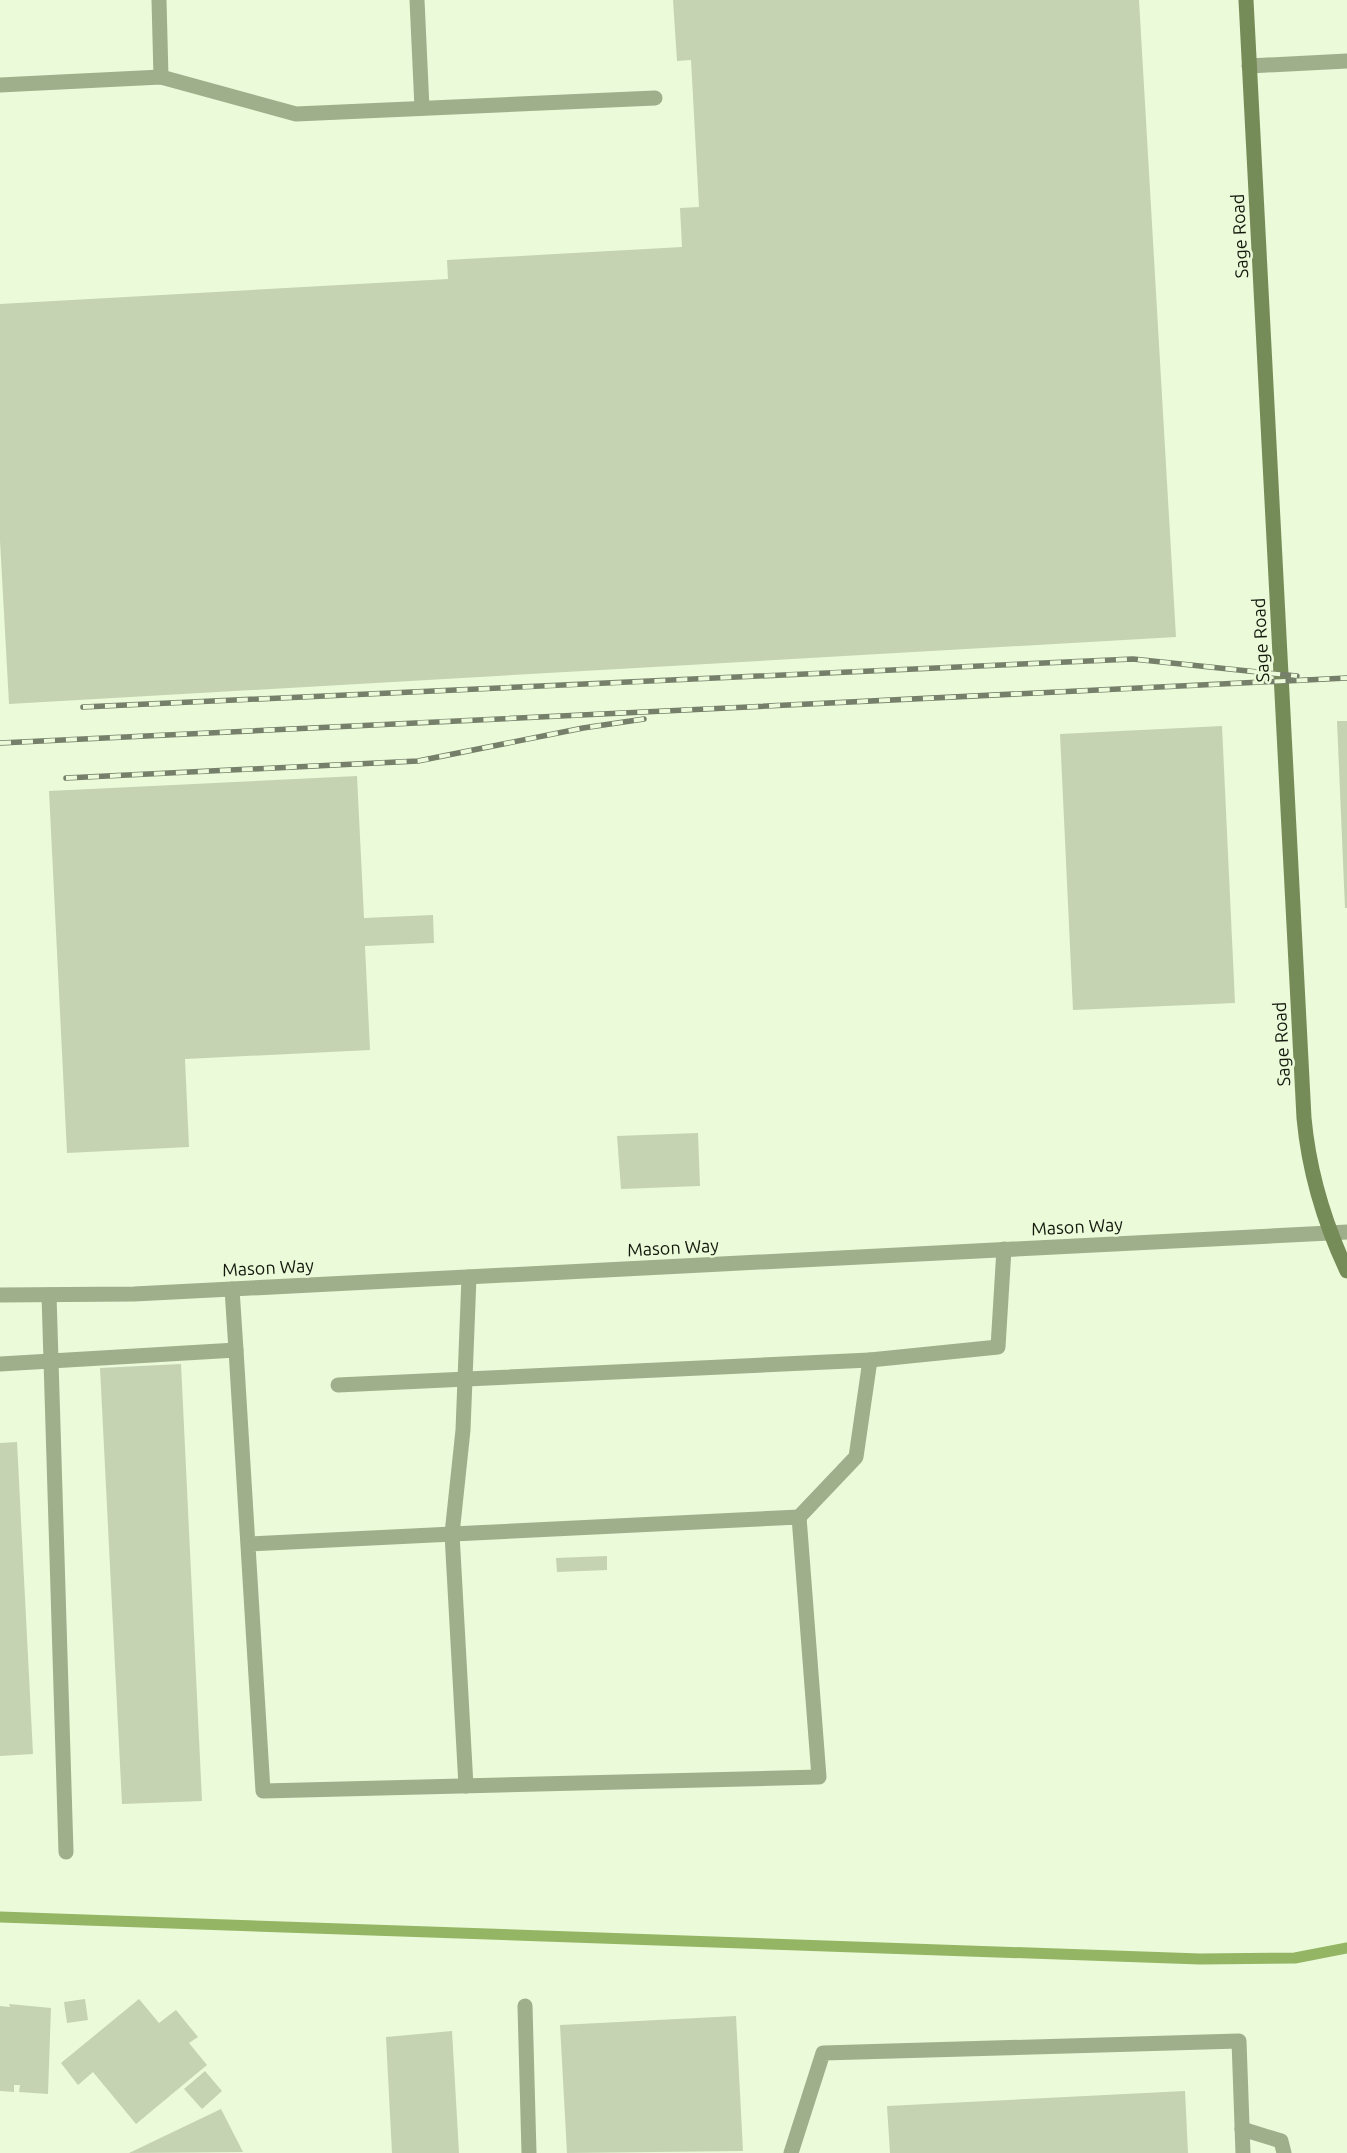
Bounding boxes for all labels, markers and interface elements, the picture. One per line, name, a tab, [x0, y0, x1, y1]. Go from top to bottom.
street label: Sage Road	[1227, 193, 1251, 279]
street label: Sage Road	[1248, 597, 1272, 683]
street label: Sage Road	[1269, 1001, 1293, 1087]
street label: Mason Way	[1031, 1214, 1124, 1238]
street label: Mason Way	[627, 1235, 720, 1259]
street label: Mason Way	[222, 1255, 315, 1279]

